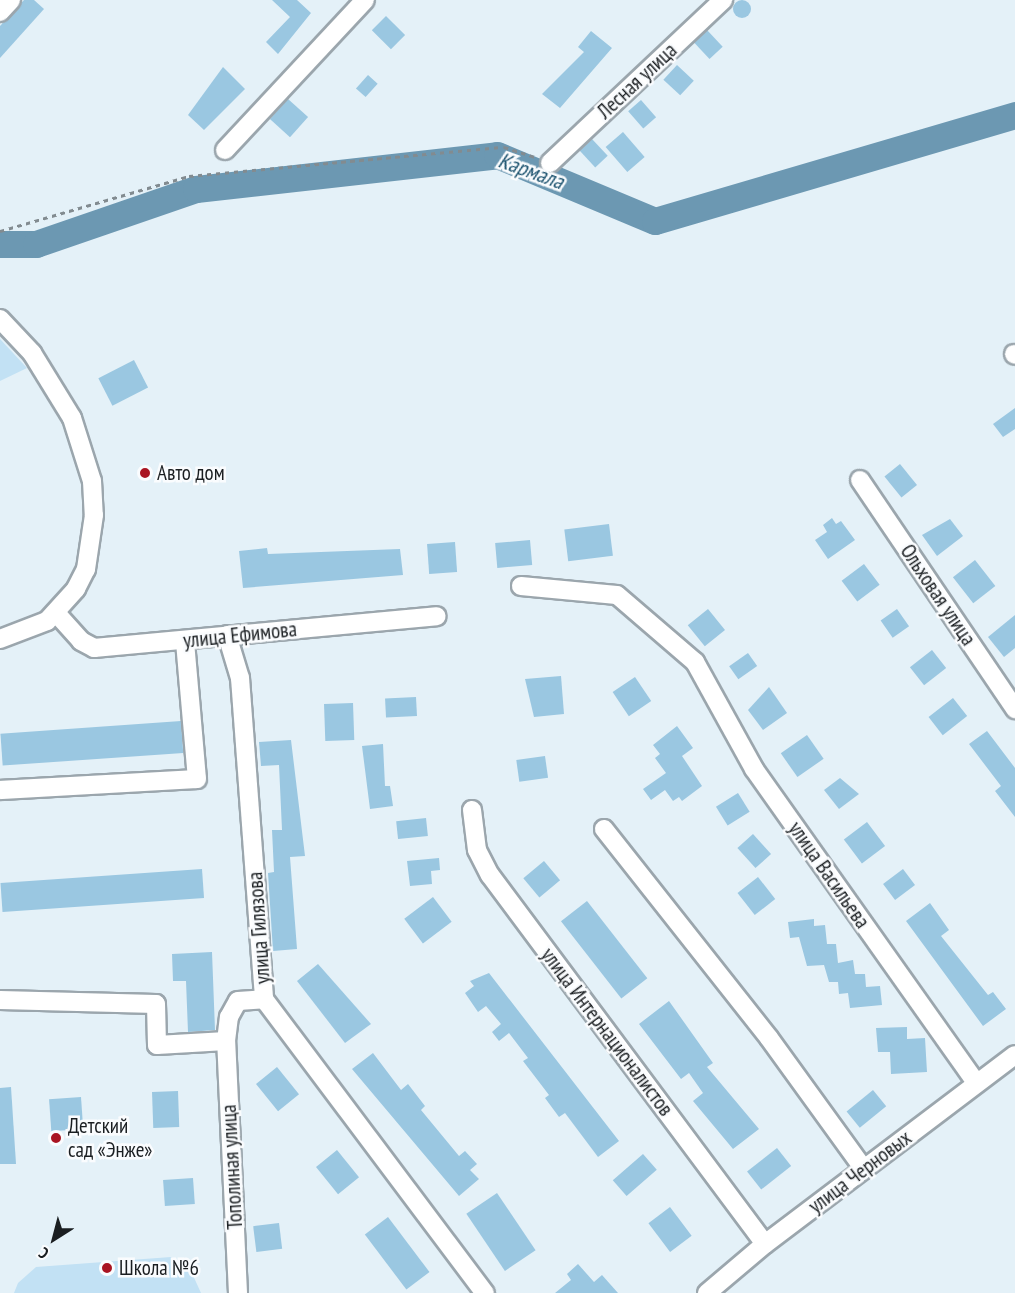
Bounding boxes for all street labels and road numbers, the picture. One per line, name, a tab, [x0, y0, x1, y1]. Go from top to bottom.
street label: Лесная улица	[592, 38, 682, 124]
street label: Ольховая улица	[895, 540, 981, 650]
street label: улица Ефимова	[182, 617, 298, 653]
street label: улица Васильева	[783, 817, 875, 933]
street label: улица Гилязова	[243, 871, 275, 985]
street label: улица Интернационалистов	[536, 943, 678, 1121]
street label: Тополиная улица	[216, 1104, 248, 1230]
street label: улица Черновых	[804, 1125, 916, 1219]

